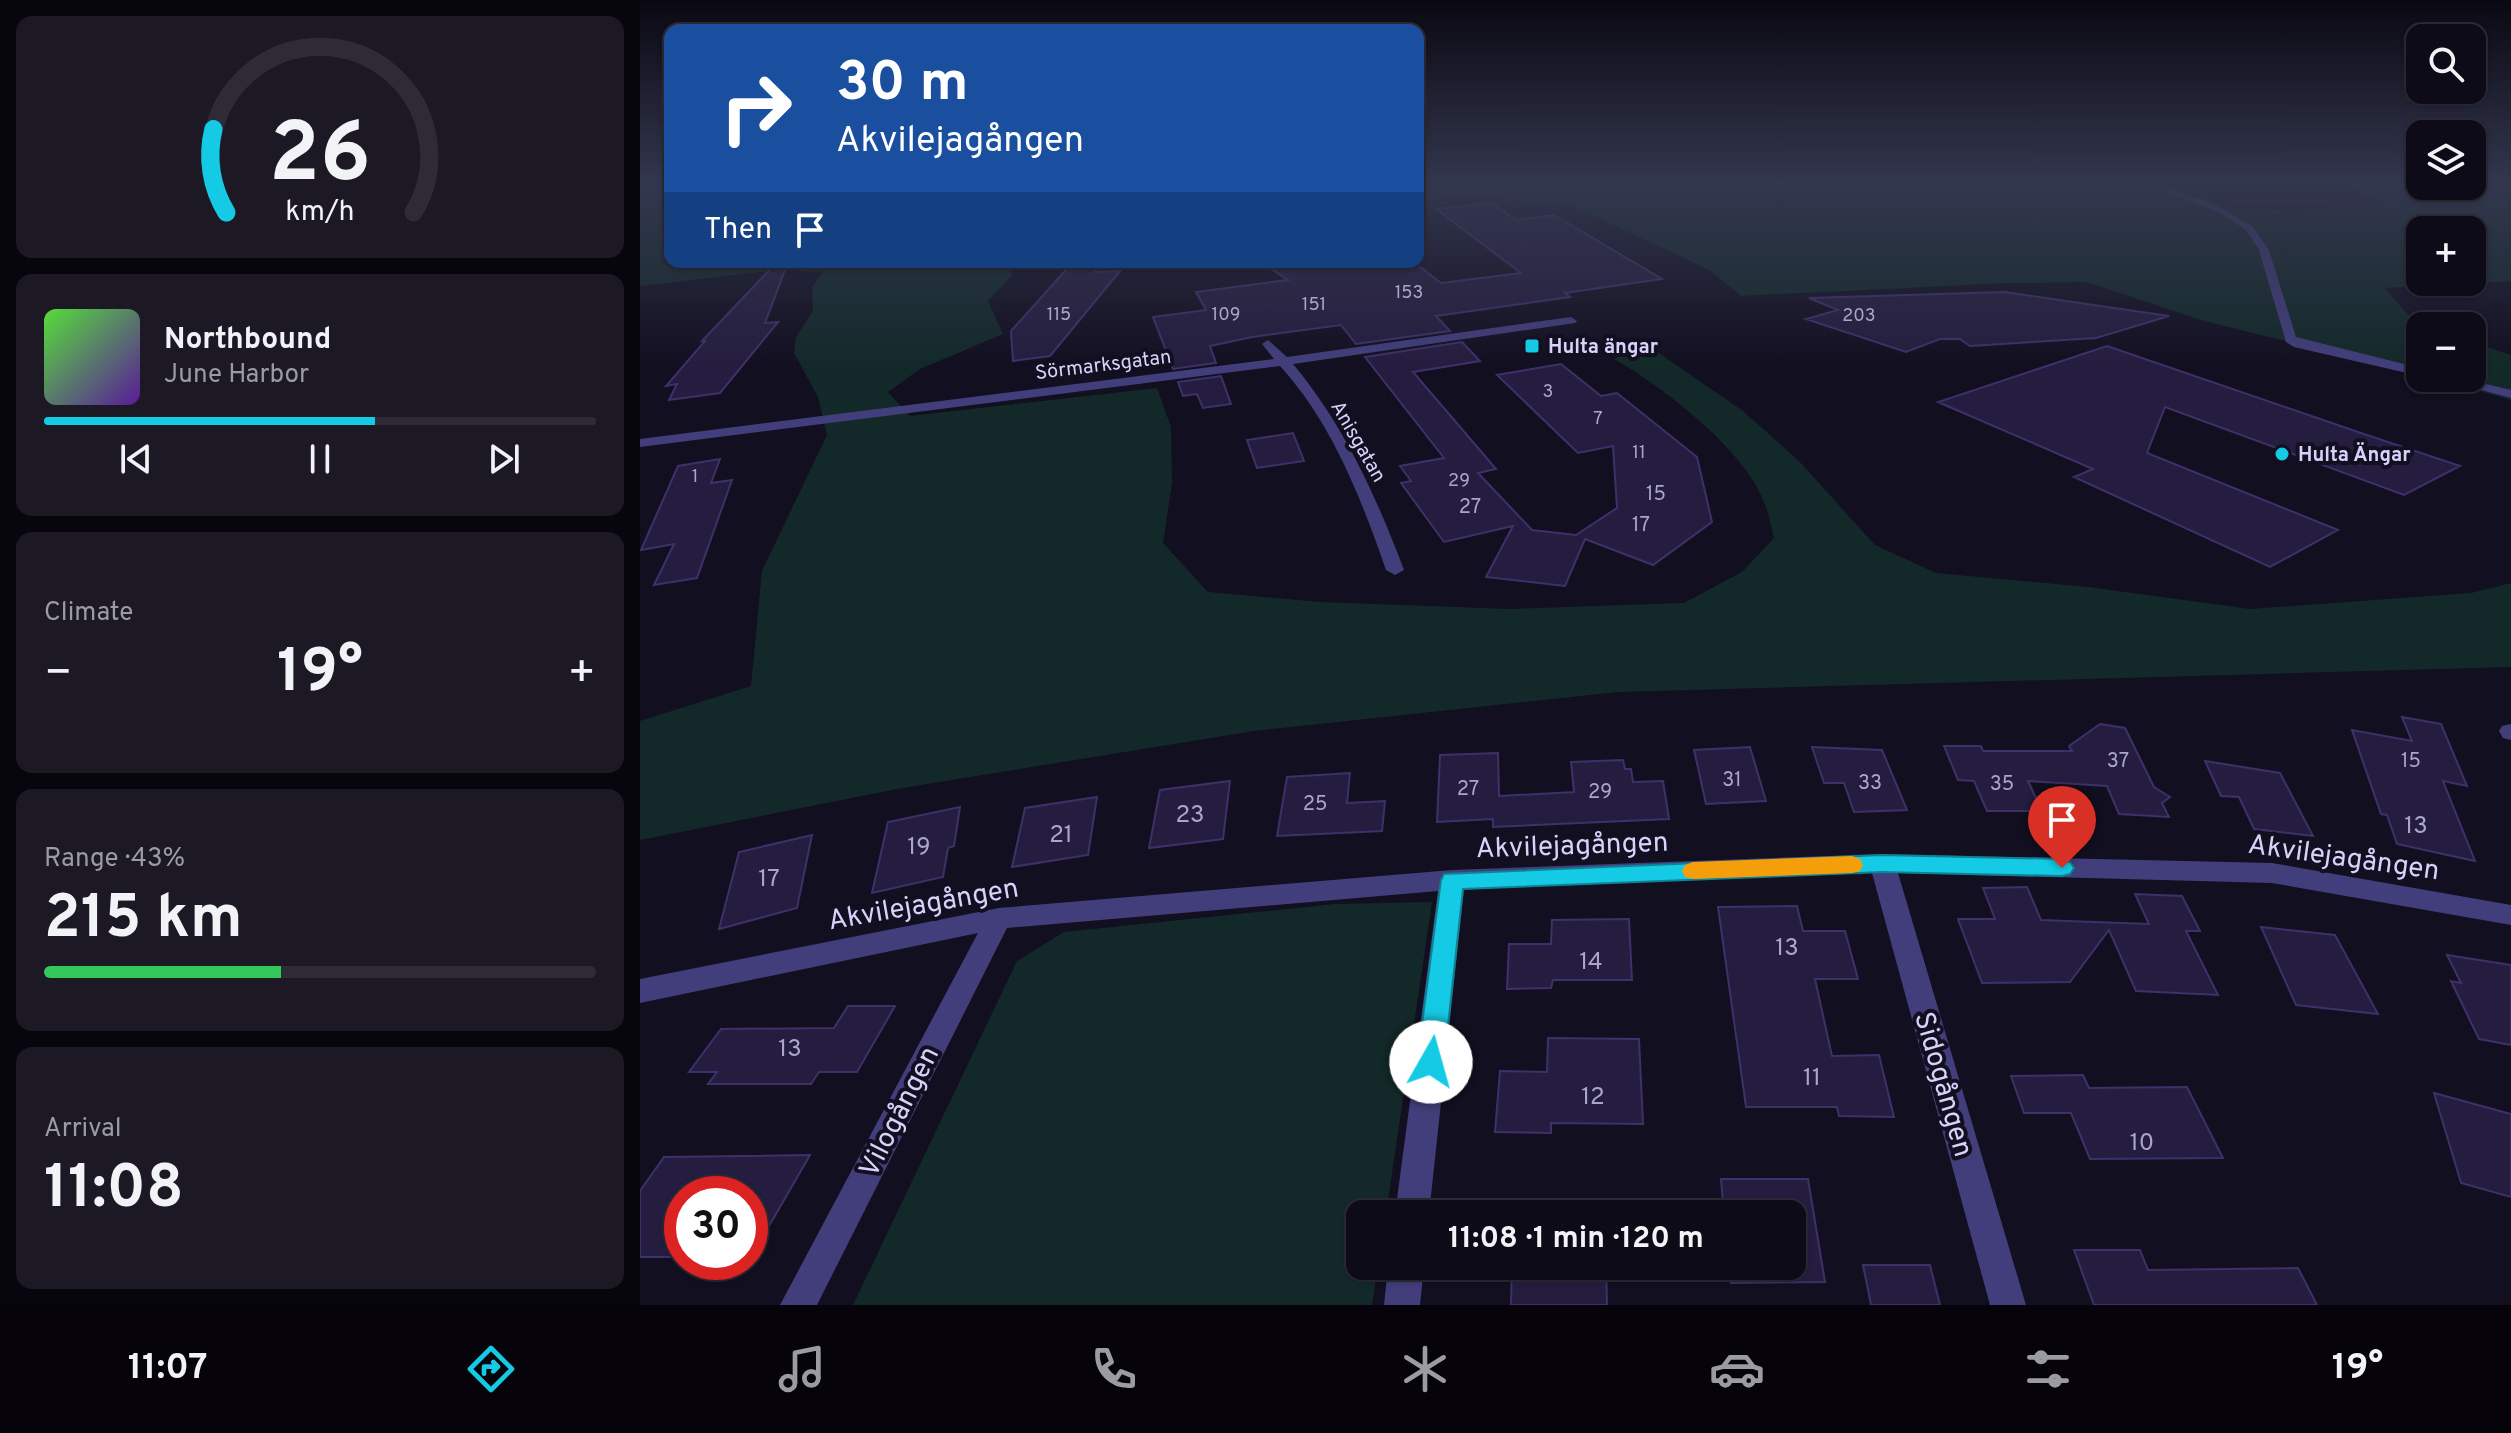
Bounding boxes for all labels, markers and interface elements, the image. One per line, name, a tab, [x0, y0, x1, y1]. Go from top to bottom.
map controls	[2406, 24, 2486, 392]
button: search	[2406, 24, 2486, 104]
text: 30 m	[836, 50, 969, 120]
icon: right	[704, 56, 808, 160]
text: 26	[269, 105, 371, 210]
text: Akvilejagången	[836, 119, 1084, 165]
button: layers	[2406, 120, 2486, 200]
text: km/h	[285, 195, 355, 231]
icon: arrive	[788, 208, 832, 252]
text: Then	[704, 212, 772, 249]
button: +	[2406, 216, 2486, 296]
house number: 153	[1395, 282, 1423, 305]
house number: 151	[1302, 294, 1326, 317]
house number: 115	[1047, 304, 1071, 327]
house number: 109	[1211, 304, 1241, 327]
house number: 203	[1842, 305, 1876, 328]
button: −	[2406, 312, 2486, 392]
text: Northbound	[164, 322, 331, 359]
place label: Hulta ängar	[1548, 335, 1659, 361]
marker: Hulta ängar	[1523, 337, 1541, 355]
street label: Sörmarksgatan	[1034, 345, 1173, 387]
text: June Harbor	[164, 359, 309, 392]
house number: 3	[1543, 381, 1553, 404]
street label: Anisgatan	[1323, 396, 1391, 488]
house number: 7	[1593, 408, 1603, 431]
icon: previous	[114, 437, 158, 481]
icon: pause	[298, 437, 342, 481]
icon: next	[482, 437, 526, 481]
house number: 11	[1632, 442, 1646, 465]
place label: Hulta Ängar	[2298, 442, 2411, 469]
marker: Hulta Ängar	[2273, 445, 2291, 463]
house number: 1	[692, 466, 698, 489]
house number: 29	[1448, 470, 1470, 493]
house number: 15	[1646, 482, 1666, 508]
house number: 27	[1459, 495, 1481, 521]
house number: 17	[1632, 513, 1650, 539]
text: Climate	[44, 597, 133, 630]
text: 19°	[277, 637, 363, 713]
text: −	[44, 647, 72, 703]
text: +	[568, 647, 596, 703]
house number: 37	[2107, 749, 2129, 775]
house number: 15	[2401, 749, 2421, 775]
house number: 31	[1722, 768, 1742, 794]
house number: 33	[1858, 771, 1882, 797]
house number: 35	[1990, 772, 2014, 798]
house number: 27	[1457, 777, 1479, 803]
house number: 29	[1588, 780, 1612, 806]
pin	[2028, 786, 2096, 868]
house number: 25	[1303, 792, 1327, 818]
icon: arrive	[2040, 798, 2084, 842]
house number: 23	[1175, 801, 1205, 831]
house number: 13	[2404, 812, 2428, 842]
house number: 21	[1049, 821, 1073, 851]
street label: Akvilejagången	[1475, 826, 1669, 868]
street label: Akvilejagången	[2246, 828, 2442, 890]
house number: 19	[907, 833, 931, 863]
text: Range · 43%	[44, 843, 185, 876]
house number: 17	[758, 865, 780, 895]
street label: Akvilejagången	[825, 871, 1022, 940]
text: 215 km	[44, 883, 243, 959]
house number: 13	[1775, 934, 1799, 964]
house number: 14	[1579, 948, 1603, 978]
street label: Sidogången	[1904, 1008, 1980, 1161]
position arrow	[1389, 1020, 1473, 1104]
house number: 13	[778, 1035, 802, 1065]
street label: Vilogången	[852, 1041, 949, 1184]
house number: 11	[1803, 1064, 1821, 1094]
house number: 12	[1581, 1083, 1605, 1113]
text: Arrival	[44, 1113, 122, 1146]
house number: 10	[2130, 1129, 2154, 1159]
text: 11:08	[44, 1153, 184, 1229]
speed limit sign: 30	[664, 1176, 768, 1280]
text: 11:08 · 1 min · 120 m	[1448, 1221, 1704, 1258]
icon: directions	[463, 1341, 519, 1397]
icon: music	[774, 1341, 830, 1397]
icon: phone	[1086, 1341, 1142, 1397]
icon: climate	[1397, 1341, 1453, 1397]
icon: car	[1709, 1341, 1765, 1397]
icon: filters	[2020, 1341, 2076, 1397]
text: 11:07	[128, 1346, 208, 1392]
text: 19°	[2332, 1346, 2383, 1392]

